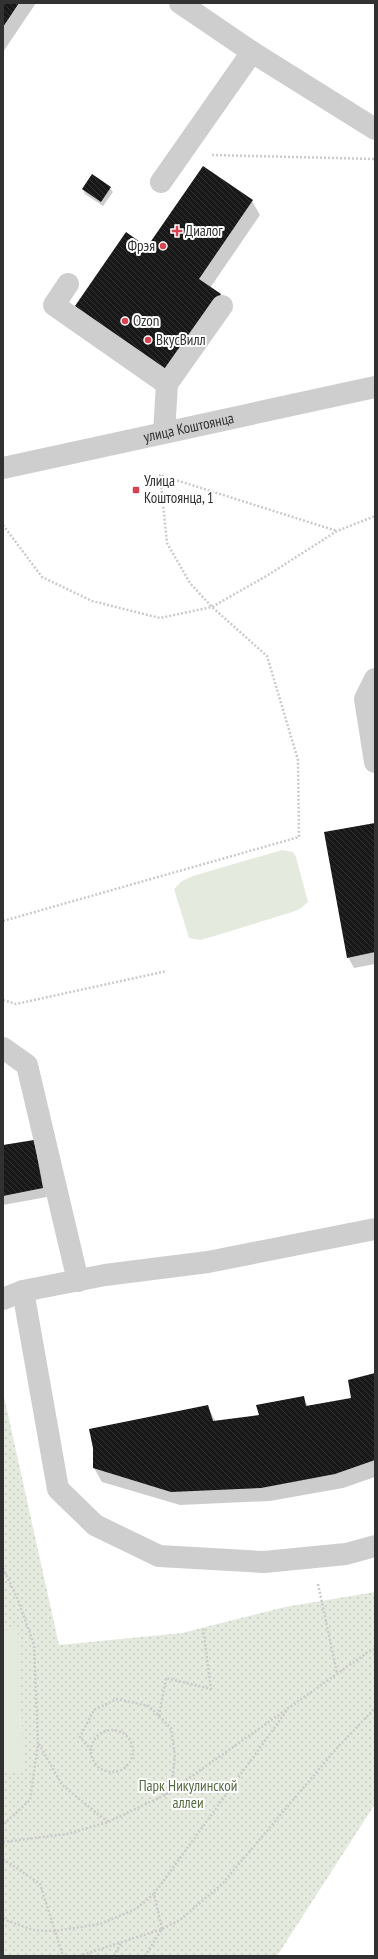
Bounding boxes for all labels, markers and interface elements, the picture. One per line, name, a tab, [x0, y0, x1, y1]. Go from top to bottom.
place label: Диалог	[185, 221, 223, 240]
marker: Диалог	[172, 226, 182, 236]
place label: Фрэя	[128, 236, 155, 255]
marker: Фрэя	[158, 241, 168, 251]
place label: Ozon	[133, 311, 159, 330]
marker: Ozon	[120, 316, 130, 326]
place label: ВкусВилл	[156, 330, 206, 349]
marker: ВкусВилл	[143, 335, 153, 345]
street label: улица Коштоянца	[141, 408, 236, 446]
place label: Улица Коштоянца, 1	[144, 471, 214, 507]
marker: Улица Коштоянца, 1	[131, 485, 141, 495]
park label: Парк Никулинской аллеи	[139, 1776, 237, 1812]

